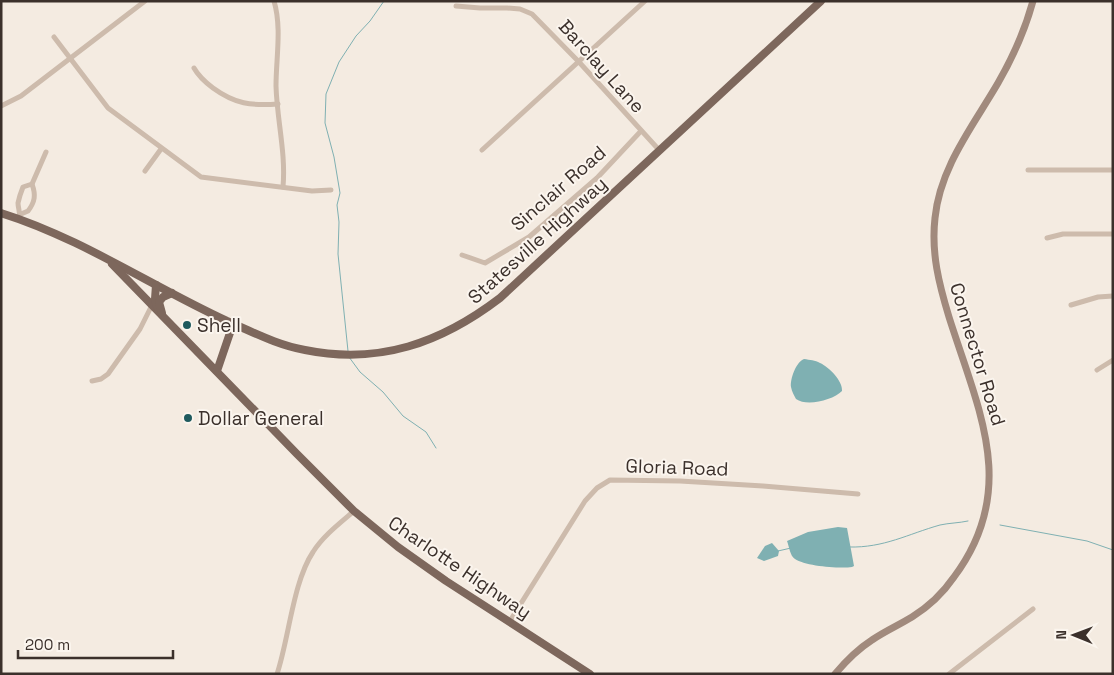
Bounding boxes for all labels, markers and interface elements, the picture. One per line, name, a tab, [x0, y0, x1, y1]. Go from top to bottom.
street label: Barclay Lane	[553, 14, 650, 118]
street label: Sinclair Road	[506, 140, 611, 237]
street label: Statesville Highway	[463, 171, 612, 309]
street label: Connector Road	[944, 280, 1011, 429]
place label: Shell	[197, 313, 241, 338]
marker: Shell	[181, 319, 193, 331]
place label: Dollar General	[198, 406, 324, 431]
marker: Dollar General	[182, 412, 194, 424]
street label: Gloria Road	[625, 453, 729, 482]
street label: Charlotte Highway	[383, 510, 536, 625]
north arrow	[1049, 610, 1099, 660]
scale bar	[18, 628, 172, 660]
text: N	[1052, 630, 1070, 640]
text: 200 m	[25, 635, 70, 654]

